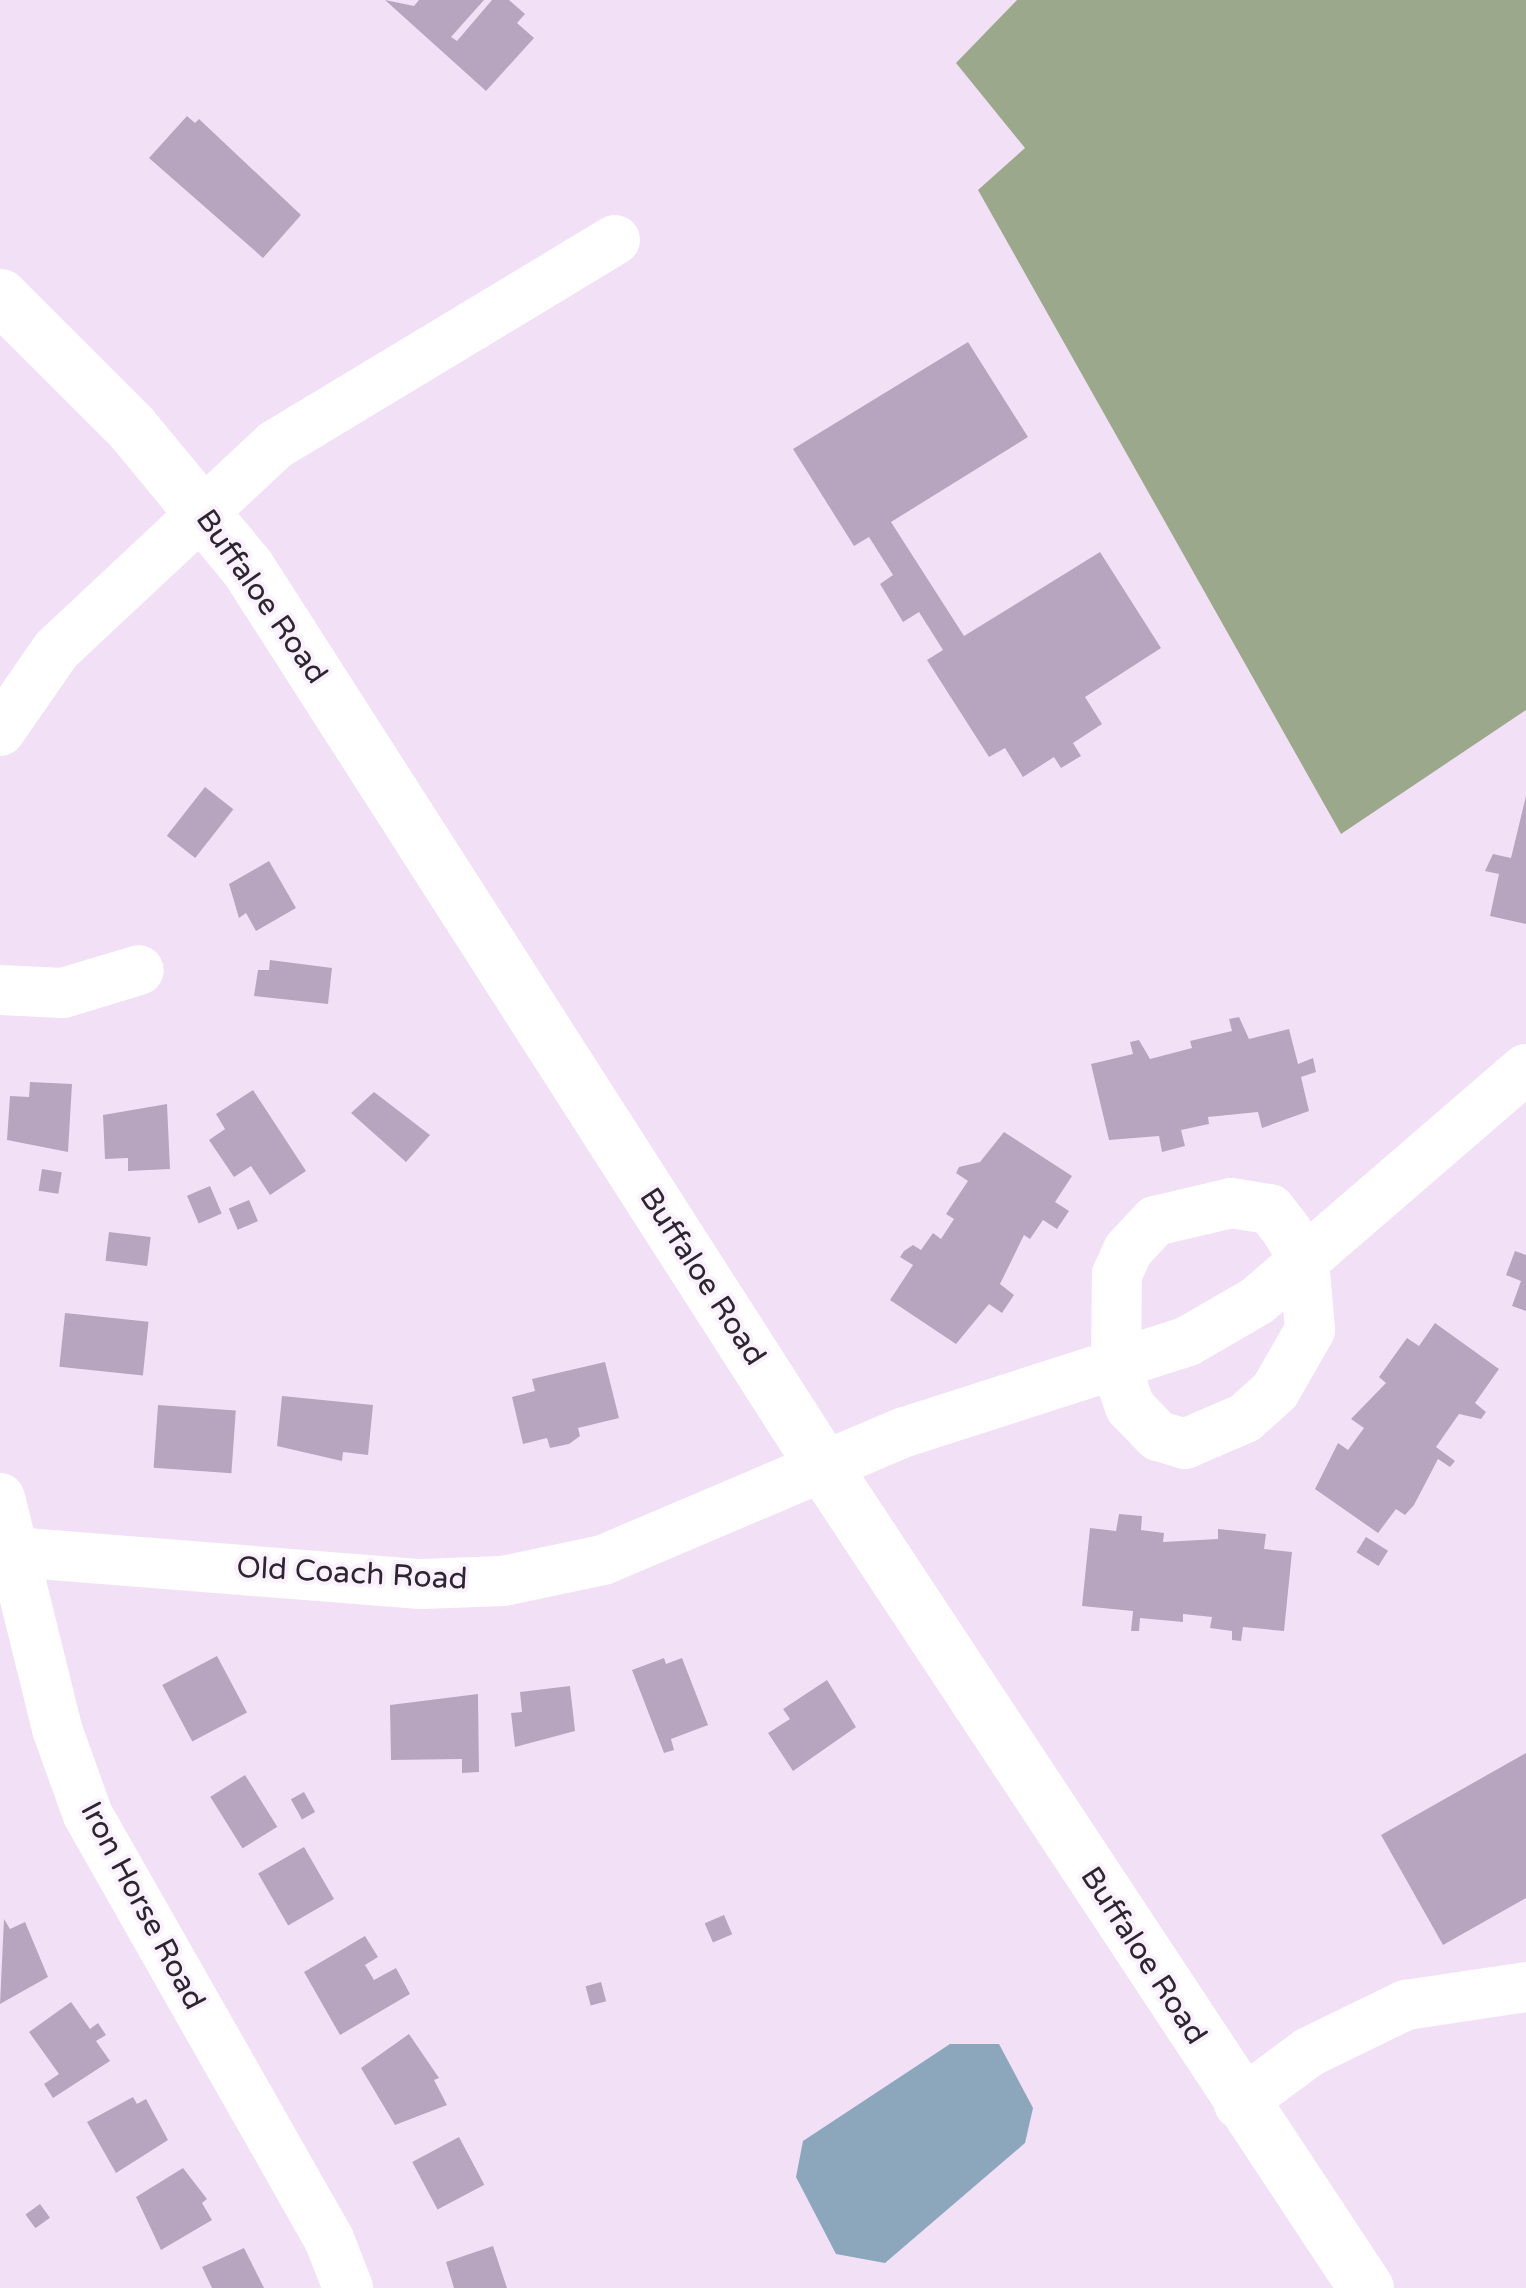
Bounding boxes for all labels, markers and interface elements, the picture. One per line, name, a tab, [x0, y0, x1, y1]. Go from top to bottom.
street label: Buffaloe Road	[188, 503, 334, 691]
street label: Buffaloe Road	[631, 1182, 773, 1372]
street label: Old Coach Road	[236, 1550, 468, 1598]
street label: Iron Horse Road	[72, 1796, 212, 2016]
street label: Buffaloe Road	[1072, 1861, 1214, 2051]

